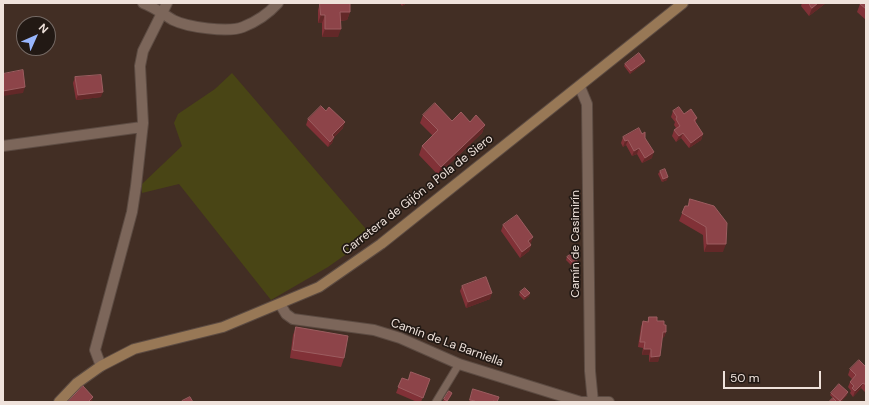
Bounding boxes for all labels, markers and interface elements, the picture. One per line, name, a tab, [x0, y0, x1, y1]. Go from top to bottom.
north arrow	[16, 16, 56, 56]
text: N	[36, 20, 52, 36]
street label: Carretera de Gijón a Pola de Siero	[340, 132, 496, 258]
street label: Camín de Casimirín	[569, 190, 583, 298]
street label: Camín de La Barniella	[389, 316, 505, 370]
scale bar	[725, 363, 823, 389]
text: 50 m	[730, 370, 759, 386]

